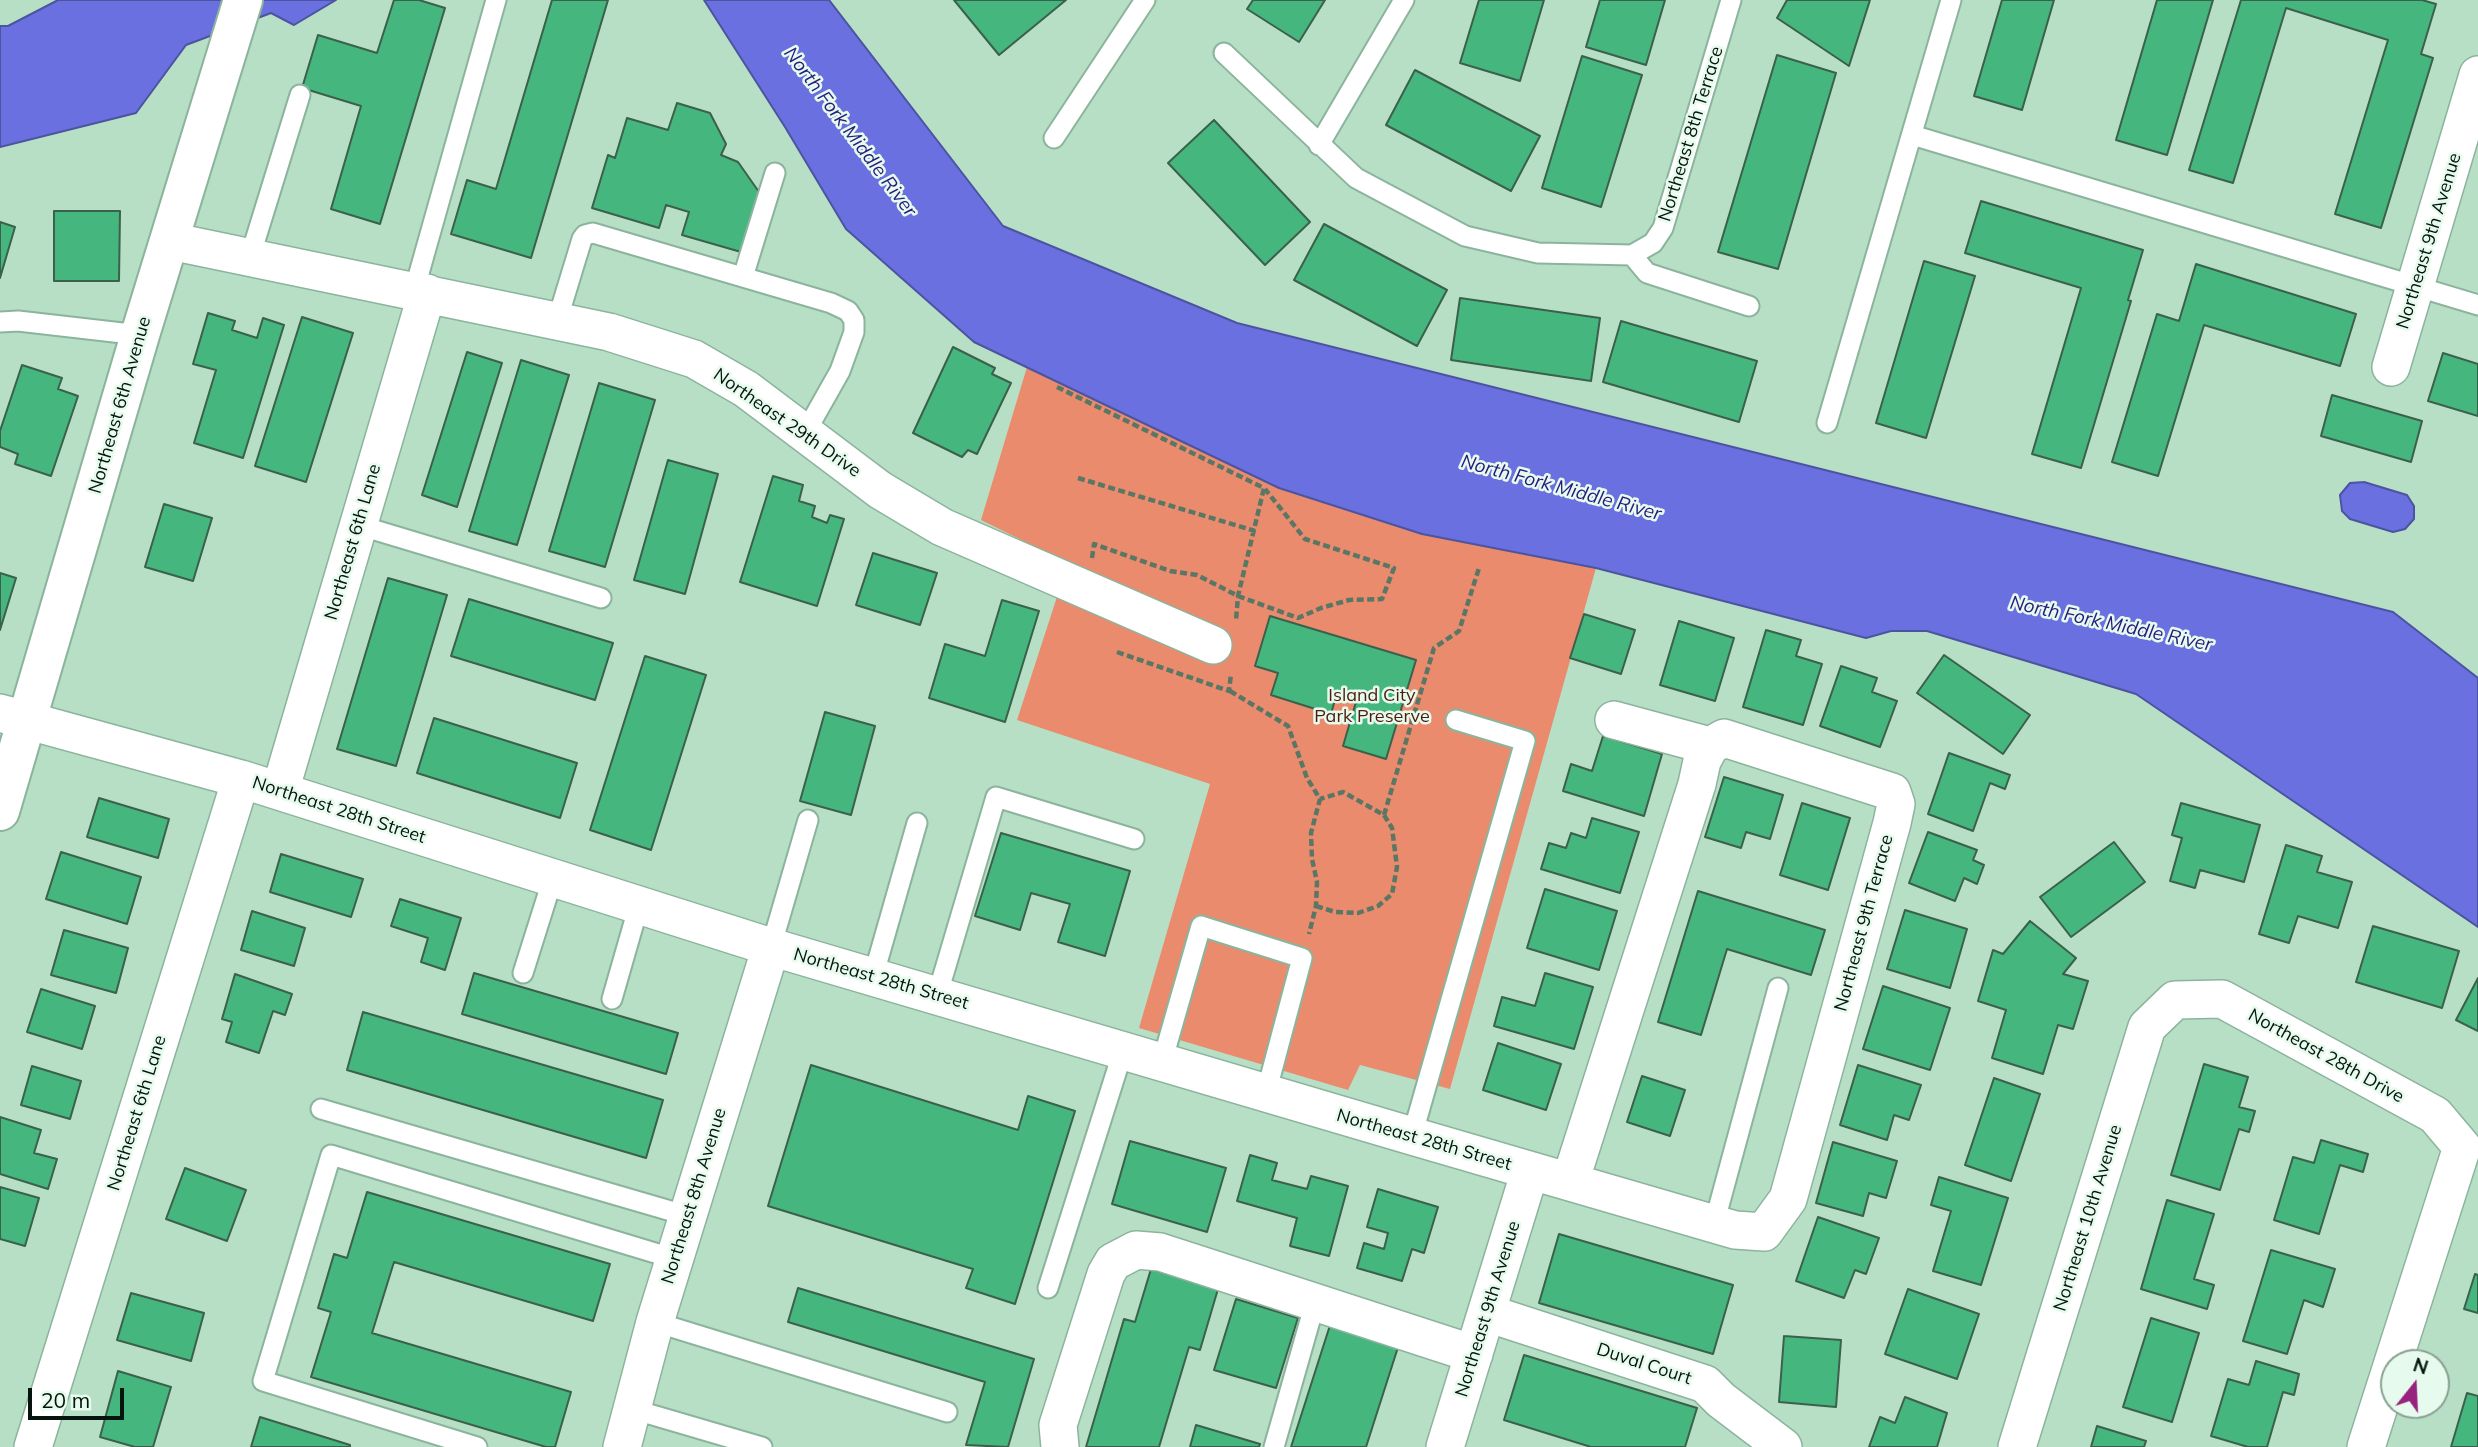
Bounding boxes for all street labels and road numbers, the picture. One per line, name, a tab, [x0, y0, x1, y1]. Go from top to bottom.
street label: Northeast 8th Terrace	[1654, 44, 1728, 224]
street label: Northeast 9th Avenue	[2392, 150, 2466, 332]
street label: Northeast 6th Avenue	[84, 314, 156, 496]
street label: Northeast 29th Drive	[709, 364, 865, 482]
street label: Northeast 6th Lane	[320, 461, 386, 623]
street label: Northeast 28th Street	[250, 772, 428, 848]
street label: Northeast 9th Terrace	[1830, 832, 1898, 1014]
street label: Northeast 28th Street	[791, 944, 971, 1014]
street label: Northeast 28th Drive	[2244, 1004, 2408, 1108]
street label: Northeast 6th Lane	[103, 1033, 171, 1193]
street label: Northeast 8th Avenue	[657, 1105, 731, 1287]
street label: Northeast 28th Street	[1334, 1105, 1514, 1175]
street label: Northeast 10th Avenue	[2049, 1122, 2127, 1314]
street label: Northeast 9th Avenue	[1451, 1218, 1525, 1400]
street label: Duval Court	[1594, 1338, 1694, 1390]

